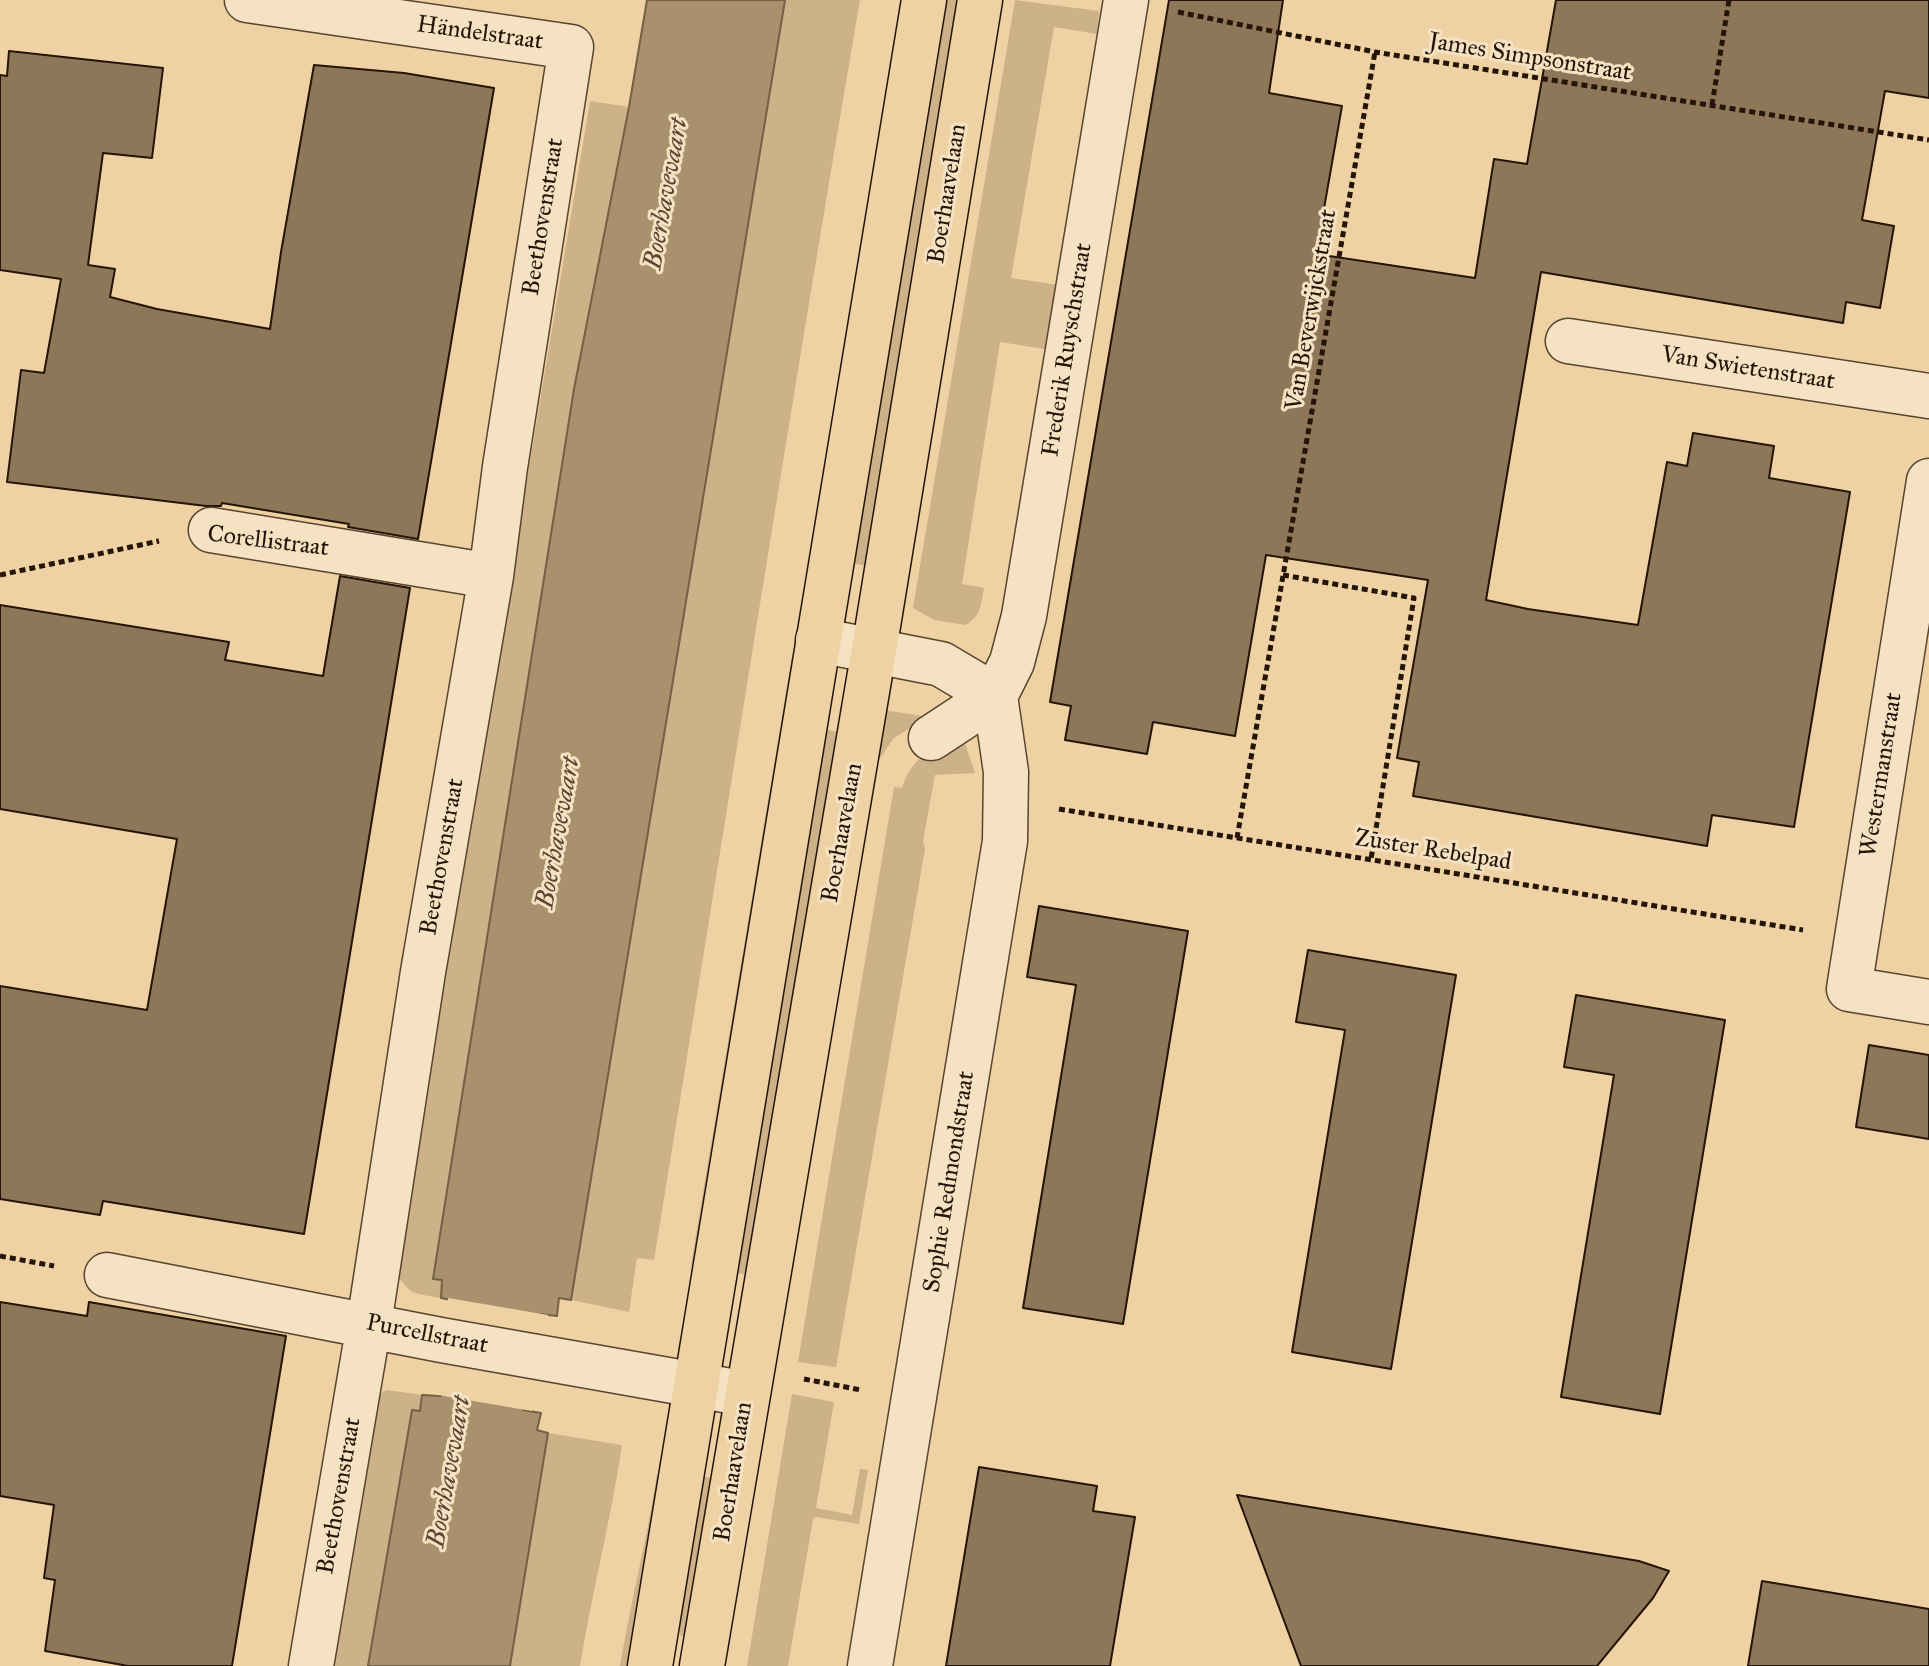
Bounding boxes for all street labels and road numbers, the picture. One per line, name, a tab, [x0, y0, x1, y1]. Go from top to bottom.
street label: Händelstraat	[415, 11, 545, 57]
street label: James Simpsonstraat	[1427, 28, 1633, 88]
street label: Boerhaavelaan	[923, 122, 973, 266]
street label: Beethovenstraat	[517, 136, 571, 298]
street label: Van Beverwijckstraat	[1280, 207, 1344, 413]
street label: Frederik Ruyschstraat	[1037, 241, 1099, 459]
street label: Van Swietenstraat	[1659, 341, 1837, 397]
street label: Corellistraat	[206, 520, 330, 564]
street label: Westermanstraat	[1855, 691, 1909, 859]
street label: Boerhaavelaan	[817, 761, 869, 905]
street label: Beethovenstraat	[415, 776, 471, 938]
street label: Zuster Rebelpad	[1353, 824, 1513, 878]
street label: Sophie Redmondstraat	[918, 1069, 982, 1295]
street label: Purcellstraat	[364, 1309, 490, 1361]
street label: Boerhaavelaan	[709, 1400, 759, 1544]
street label: Beethovenstraat	[312, 1415, 368, 1577]

